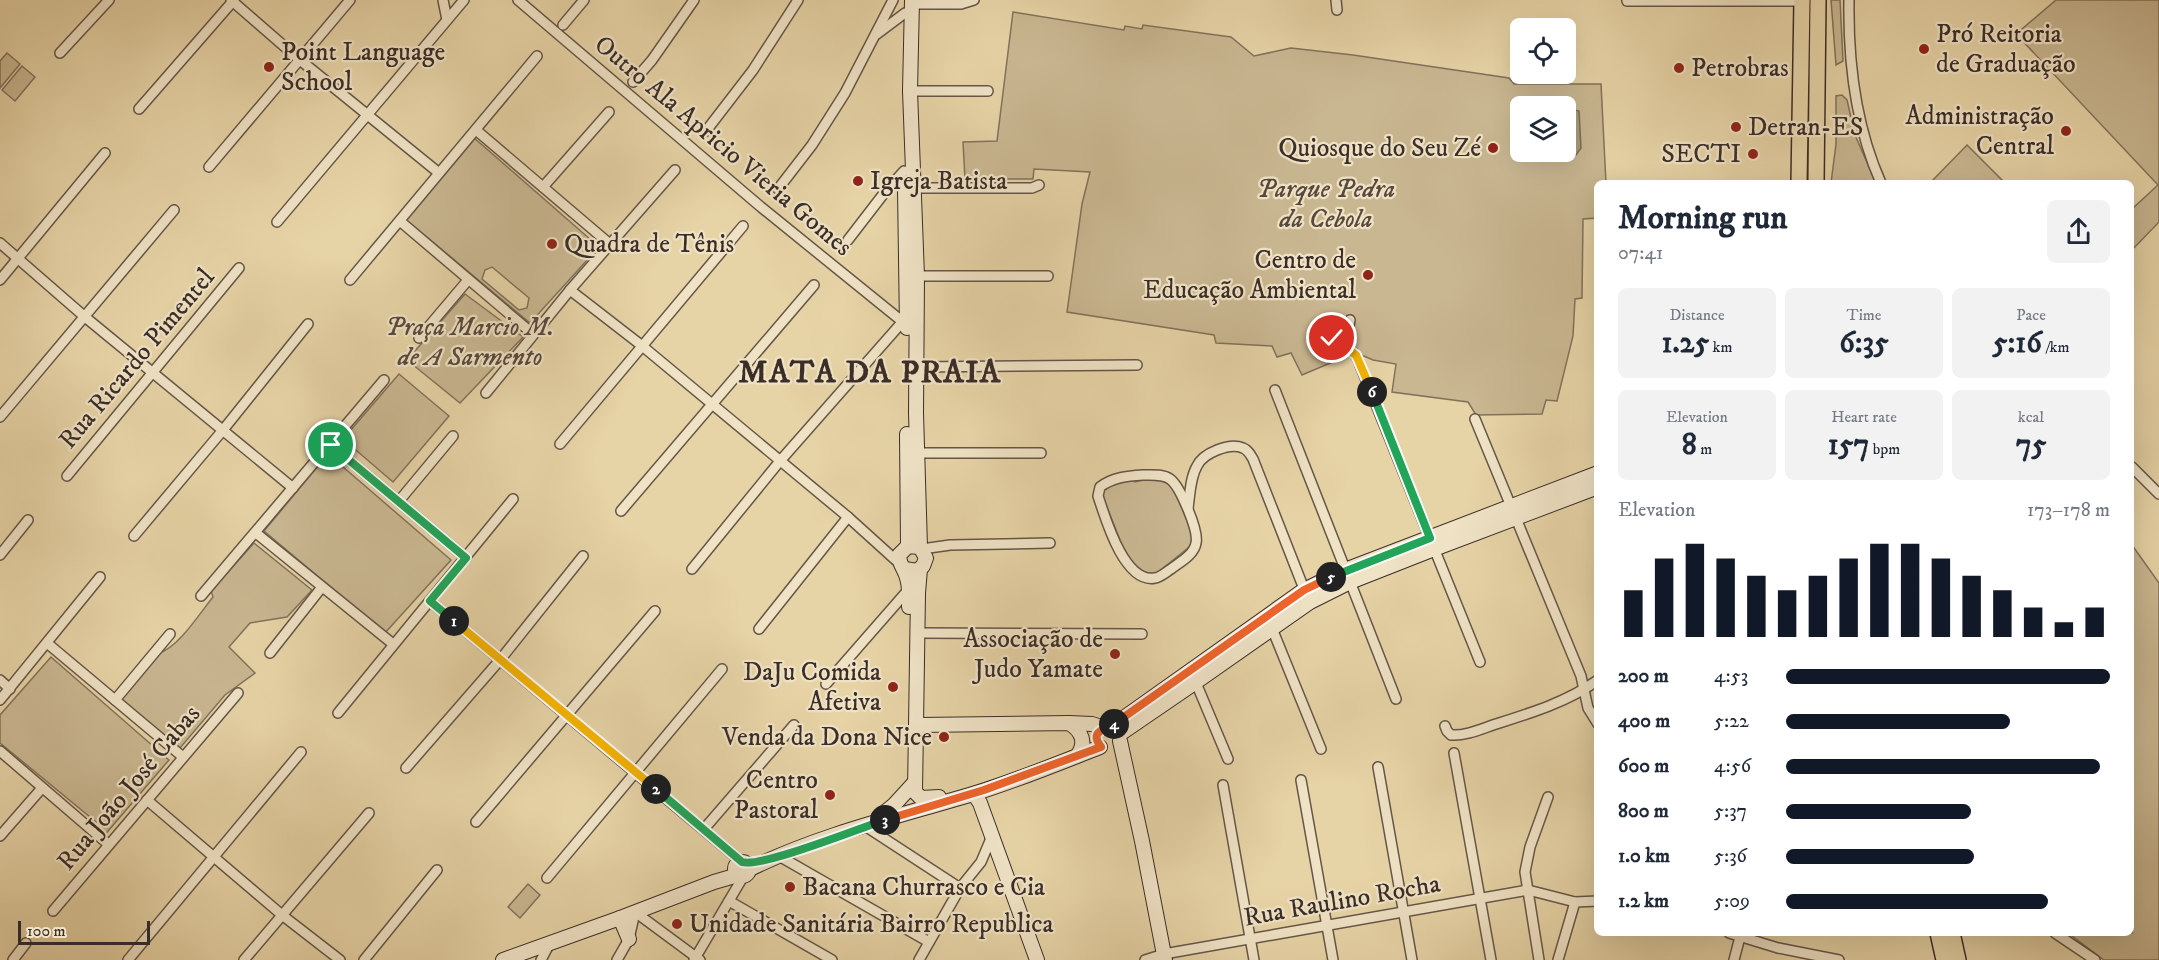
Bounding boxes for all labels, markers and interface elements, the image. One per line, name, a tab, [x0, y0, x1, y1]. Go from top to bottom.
map controls	[1510, 18, 1576, 162]
button: locate	[1510, 18, 1576, 84]
place label: Pró Reitoria de Graduação	[1936, 18, 2076, 81]
street label: Outro Ala Apricio Vieria Gomes	[587, 28, 859, 264]
place label: Point Language School	[281, 36, 445, 99]
marker: Pró Reitoria de Graduação	[1917, 42, 1931, 56]
place label: Petrobras	[1691, 52, 1789, 85]
marker: Point Language School	[262, 60, 276, 74]
marker: Petrobras	[1672, 61, 1686, 75]
button: layers	[1510, 96, 1576, 162]
place label: Administração Central	[1905, 100, 2054, 163]
place label: Detran-ES	[1748, 111, 1863, 144]
marker: Detran-ES	[1729, 120, 1743, 134]
marker: Administração Central	[2059, 124, 2073, 138]
place label: Quiosque do Seu Zé	[1278, 132, 1481, 165]
place label: SECTI	[1661, 138, 1741, 171]
marker: Quiosque do Seu Zé	[1486, 141, 1500, 155]
marker: SECTI	[1746, 147, 1760, 161]
place label: Igreja Batista	[870, 165, 1007, 198]
park label: Parque Pedra da Cebola	[1257, 173, 1395, 236]
marker: Igreja Batista	[851, 174, 865, 188]
text: Morning run	[1618, 198, 1787, 239]
button: share	[2047, 200, 2110, 263]
place label: Quadra de Tênis	[564, 228, 734, 261]
marker: Quadra de Tênis	[545, 237, 559, 251]
text: 07:41	[1618, 241, 1663, 266]
place label: Centro de Educação Ambiental	[1143, 244, 1356, 307]
street label: Rua Ricardo Pimentel	[52, 262, 222, 456]
marker: Centro de Educação Ambiental	[1361, 268, 1375, 282]
text: Distance	[1669, 305, 1725, 325]
text: Time	[1847, 305, 1881, 325]
text: Pace	[2016, 305, 2046, 325]
park label: Praça Marcio M. de A Sarmento	[386, 311, 554, 374]
pin	[1306, 312, 1357, 363]
icon: check	[1315, 321, 1348, 354]
text: 1.25	[1662, 325, 1709, 362]
text: 6:35	[1839, 325, 1889, 362]
text: 5:16	[1993, 325, 2042, 362]
text: km	[1709, 337, 1732, 357]
text: /km	[2042, 337, 2069, 357]
district label: MATA DA PRAIA	[738, 353, 1002, 393]
pin: 6	[1357, 377, 1387, 407]
text: 6	[1368, 382, 1376, 402]
text: Elevation	[1666, 407, 1728, 427]
text: Heart rate	[1831, 407, 1897, 427]
text: kcal	[2018, 407, 2044, 427]
pin	[305, 419, 356, 470]
text: 8	[1682, 427, 1697, 464]
text: 157	[1828, 427, 1869, 464]
text: 75	[2016, 427, 2046, 464]
icon: arrive	[314, 428, 347, 461]
text: m	[1697, 439, 1712, 459]
text: bpm	[1869, 439, 1900, 459]
text: Elevation	[1618, 498, 1695, 523]
text: 173–178 m	[2027, 498, 2110, 523]
pin: 5	[1316, 562, 1346, 592]
text: 5	[1327, 567, 1335, 587]
pin: 1	[439, 606, 469, 636]
text: 1	[451, 611, 457, 631]
place label: Associação de Judo Yamate	[963, 623, 1103, 686]
marker: Associação de Judo Yamate	[1108, 647, 1122, 661]
place label: DaJu Comida Afetiva	[743, 656, 881, 719]
text: 200 m	[1618, 664, 1669, 689]
text: 4:53	[1714, 664, 1748, 689]
marker: DaJu Comida Afetiva	[886, 680, 900, 694]
street label: Rua João José Cabas	[50, 698, 208, 878]
pin: 4	[1099, 709, 1129, 739]
text: 400 m	[1618, 709, 1670, 734]
text: 5:22	[1714, 709, 1749, 734]
text: 4	[1109, 714, 1119, 734]
place label: Venda da Dona Nice	[721, 721, 932, 754]
marker: Venda da Dona Nice	[937, 730, 951, 744]
text: 600 m	[1618, 754, 1669, 779]
text: 4:56	[1714, 754, 1751, 779]
place label: Centro Pastoral	[734, 764, 818, 827]
pin: 2	[641, 774, 671, 804]
text: 2	[652, 779, 660, 799]
marker: Centro Pastoral	[823, 788, 837, 802]
text: 800 m	[1618, 799, 1669, 824]
text: 5:37	[1714, 799, 1747, 824]
pin: 3	[870, 805, 900, 835]
text: 3	[882, 810, 888, 830]
text: 1.0 km	[1618, 844, 1670, 869]
text: 5:36	[1714, 844, 1747, 869]
street label: Rua Raulino Rocha	[1241, 867, 1443, 935]
place label: Bacana Churrasco e Cia	[802, 871, 1045, 904]
marker: Bacana Churrasco e Cia	[783, 880, 797, 894]
text: 1.2 km	[1618, 889, 1669, 914]
text: 5:09	[1714, 889, 1750, 914]
place label: Unidade Sanitária Bairro Republica	[689, 908, 1054, 941]
marker: Unidade Sanitária Bairro Republica	[670, 917, 684, 931]
scale bar	[18, 918, 150, 946]
text: 100 m	[27, 921, 66, 941]

